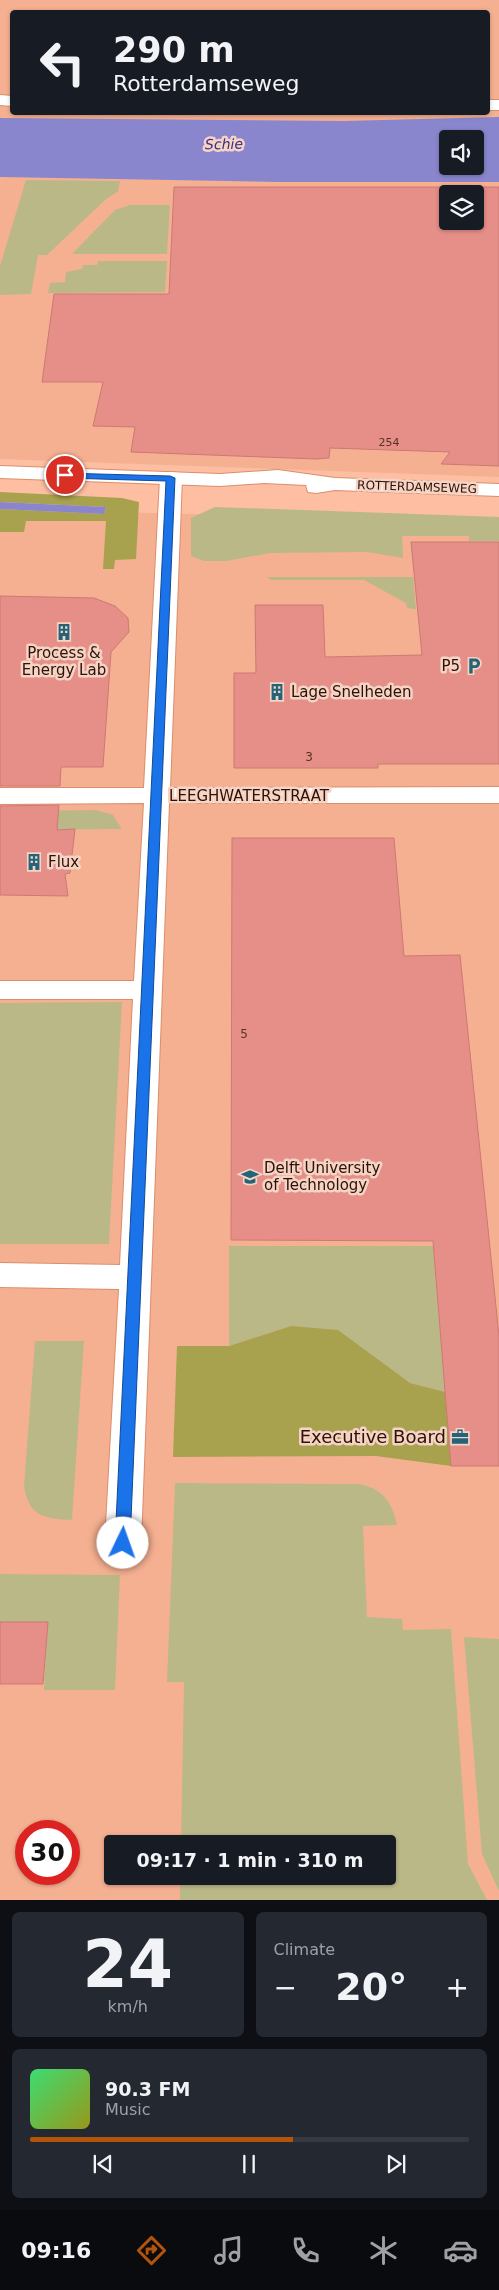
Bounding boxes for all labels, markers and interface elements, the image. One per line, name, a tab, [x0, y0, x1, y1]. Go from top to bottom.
icon: left	[30, 30, 95, 95]
text: 290 m	[113, 30, 235, 70]
text: Rotterdamseweg	[113, 71, 300, 96]
map controls	[439, 130, 484, 230]
button: sound	[439, 130, 484, 175]
water label: Schie	[205, 136, 243, 152]
button: layers	[439, 185, 484, 230]
house number: 254	[379, 436, 400, 449]
pin	[44, 454, 86, 496]
icon: arrive	[51, 461, 79, 489]
street label: ROTTERDAMSEWEG	[357, 478, 477, 496]
building icon: Process & Energy Lab	[54, 622, 74, 642]
place label: Process & Energy Lab	[22, 644, 106, 679]
parking icon: P5	[464, 656, 484, 676]
place label: P5	[441, 657, 460, 675]
building icon: Lage Snelheden	[267, 682, 287, 702]
place label: Lage Snelheden	[291, 683, 411, 701]
house number: 3	[305, 750, 313, 764]
street label: LEEGHWATERSTRAAT	[169, 787, 330, 805]
building icon: Flux	[24, 852, 44, 872]
place label: Flux	[48, 853, 79, 871]
house number: 5	[240, 1027, 248, 1041]
place label: Delft University of Technology	[264, 1159, 380, 1194]
school or university icon: Delft University of Technology	[240, 1167, 260, 1187]
place label: Executive Board	[300, 1426, 446, 1447]
office icon: Executive Board	[450, 1427, 470, 1447]
position arrow	[96, 1516, 148, 1568]
speed limit sign: 30	[15, 1820, 80, 1885]
text: 09:17 · 1 min · 310 m	[136, 1849, 364, 1871]
text: 24	[83, 1927, 173, 2002]
text: Climate	[274, 1940, 335, 1959]
text: 20°	[335, 1965, 407, 2009]
text: −	[274, 1971, 297, 2004]
text: +	[446, 1971, 469, 2004]
text: km/h	[108, 1997, 148, 2016]
text: 90.3 FM	[105, 2078, 190, 2100]
text: Music	[105, 2100, 151, 2119]
icon: previous	[89, 2150, 117, 2178]
icon: pause	[235, 2150, 263, 2178]
icon: next	[382, 2150, 410, 2178]
icon: directions	[134, 2233, 169, 2268]
icon: music	[211, 2233, 246, 2268]
icon: phone	[288, 2233, 323, 2268]
icon: climate	[366, 2233, 401, 2268]
icon: car	[443, 2233, 478, 2268]
text: 09:16	[21, 2238, 91, 2263]

